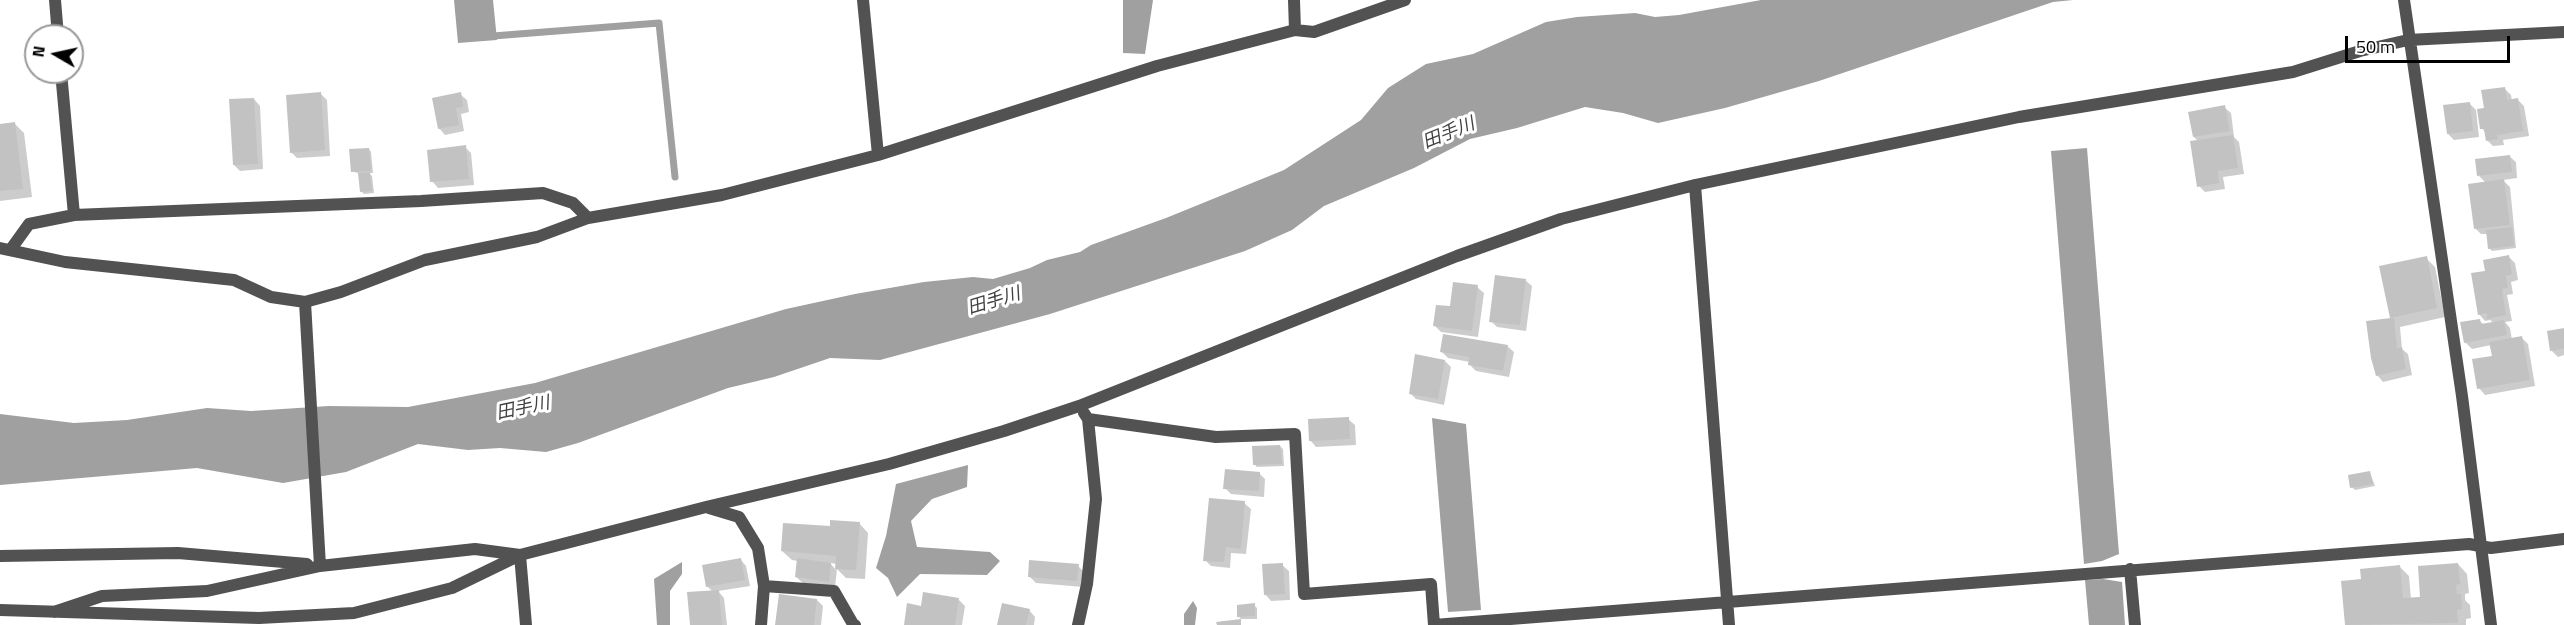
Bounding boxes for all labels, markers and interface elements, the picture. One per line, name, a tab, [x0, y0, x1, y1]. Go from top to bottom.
north arrow	[24, 24, 84, 84]
scale bar	[2348, 24, 2513, 62]
text: 50 m	[2356, 33, 2395, 60]
text: N	[25, 44, 51, 59]
water label: 田手川	[1420, 114, 1478, 154]
water label: 田手川	[965, 284, 1023, 320]
water label: 田手川	[494, 393, 552, 425]

